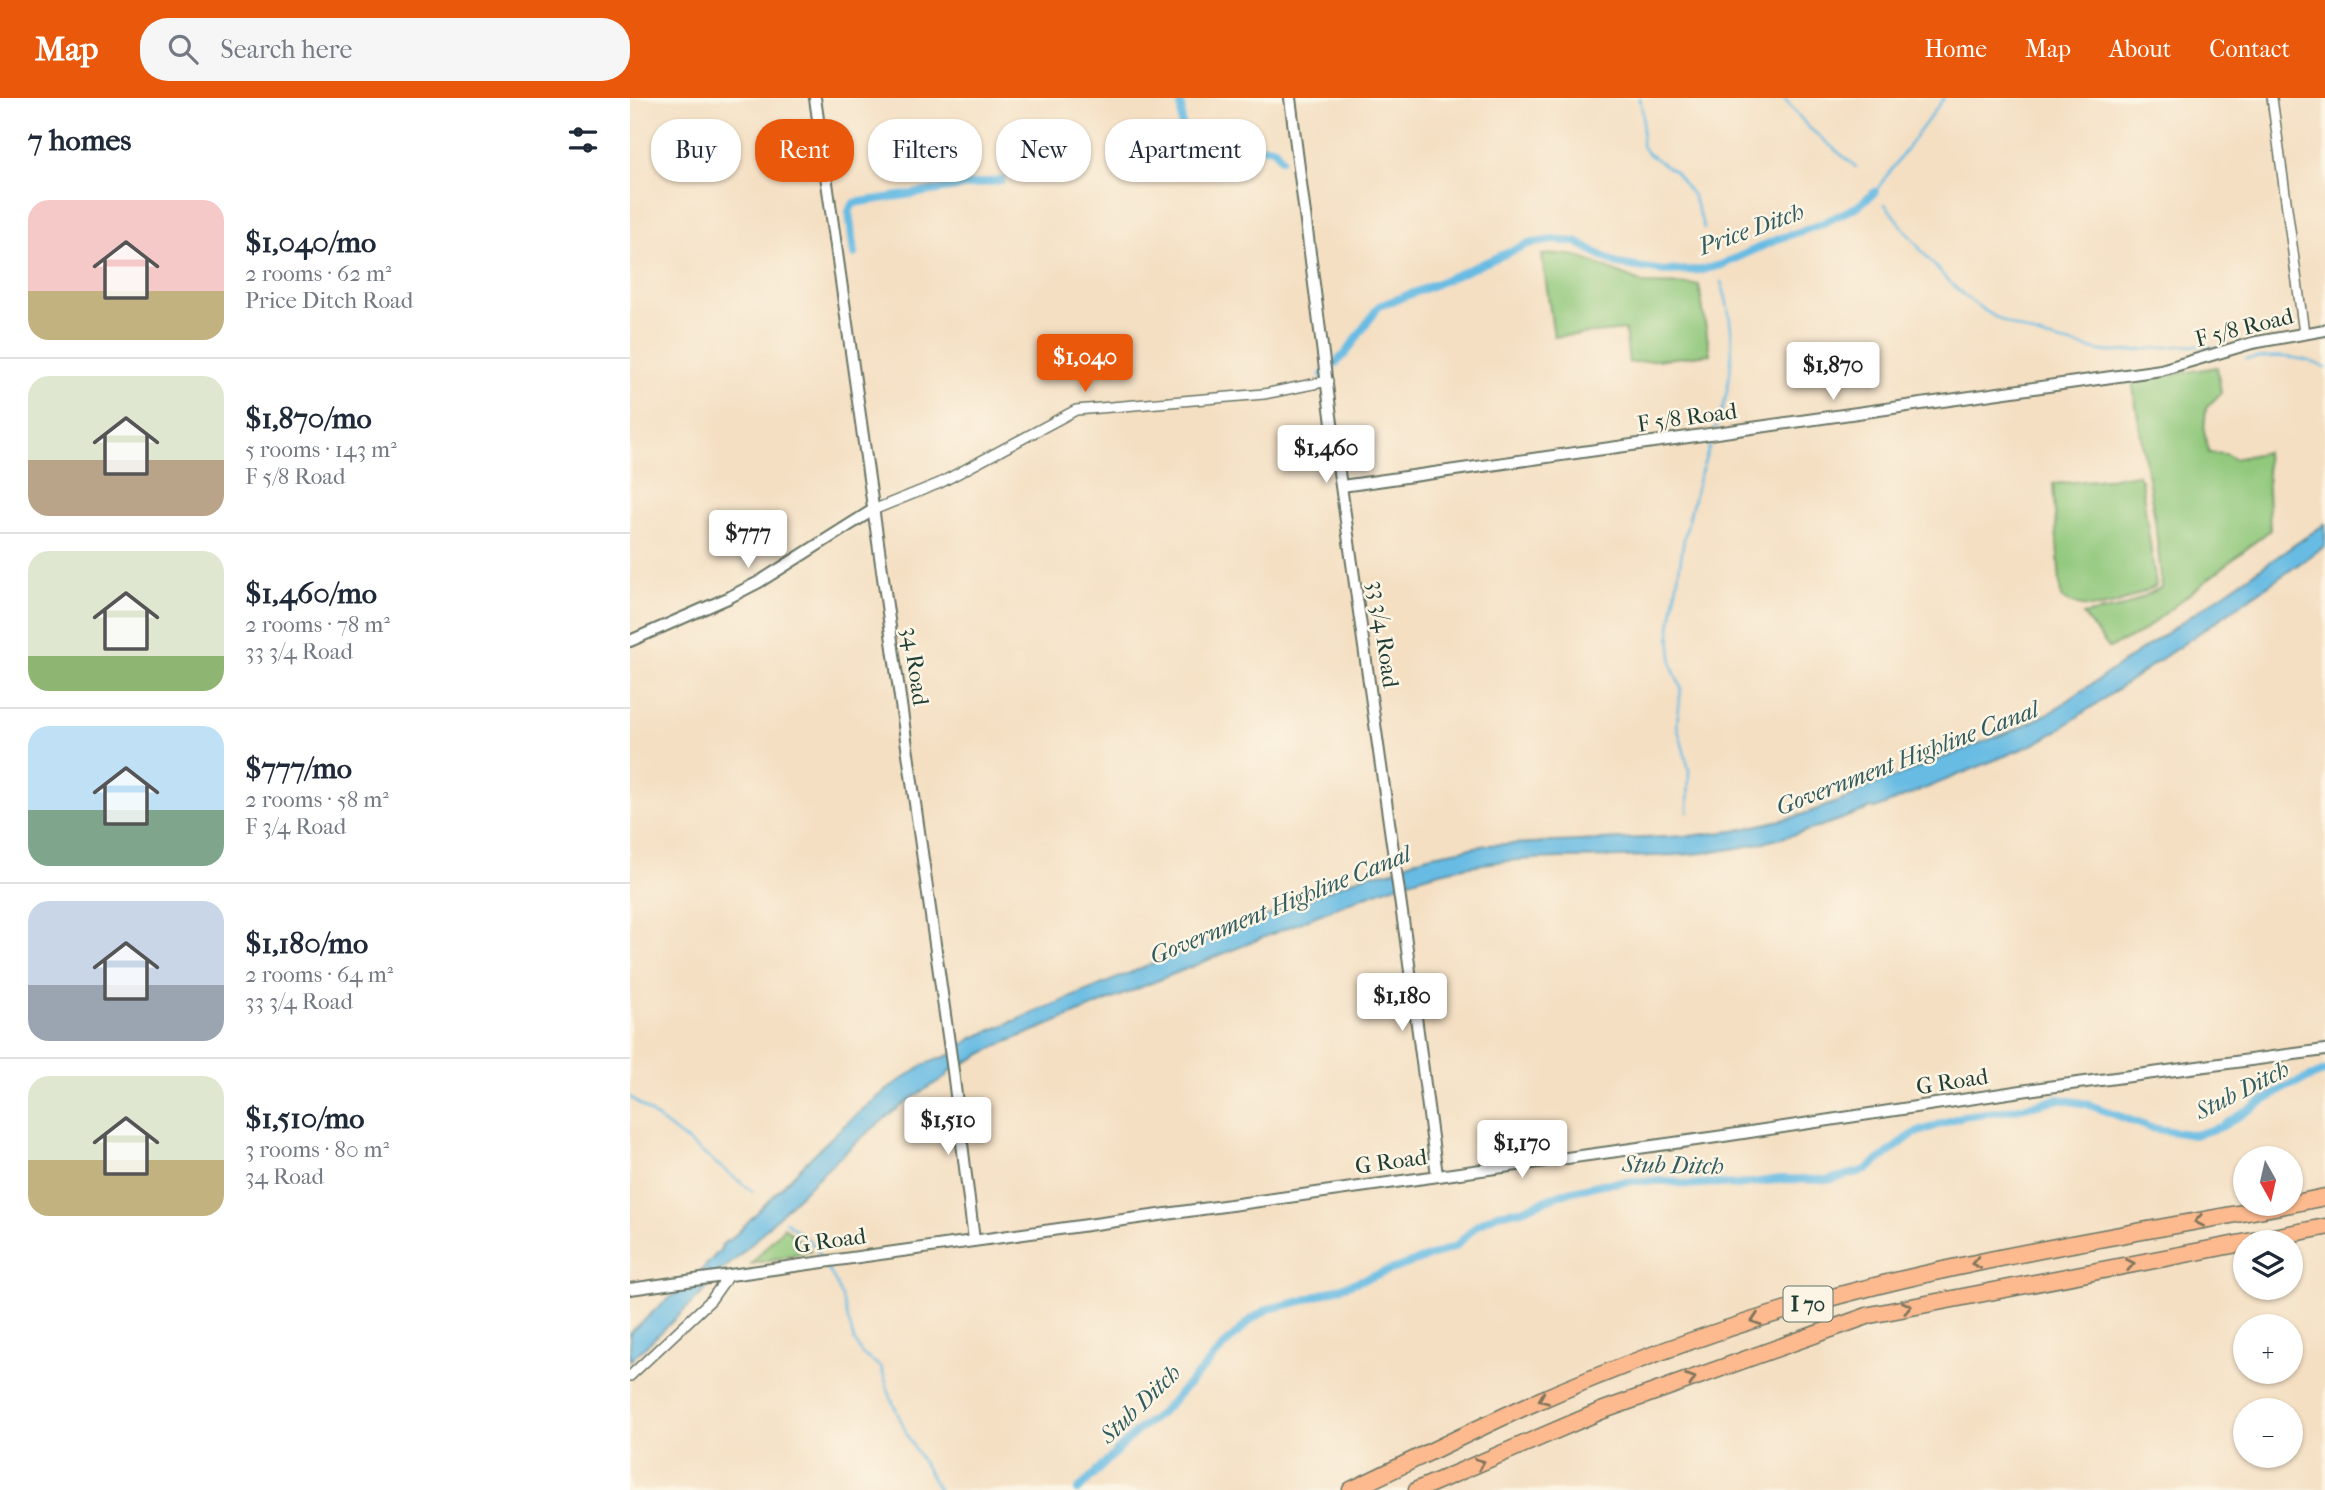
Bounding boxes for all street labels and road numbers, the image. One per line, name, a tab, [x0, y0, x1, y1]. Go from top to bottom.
street label: F 5/8 Road	[2192, 302, 2297, 353]
street label: F 5/8 Road	[1635, 397, 1739, 438]
street label: 33 3/4 Road	[1363, 579, 1404, 690]
street label: 34 Road	[897, 625, 934, 708]
street label: G Road	[1914, 1062, 1990, 1100]
street label: G Road	[1353, 1143, 1429, 1180]
street label: G Road	[792, 1222, 868, 1259]
road number: I 70	[1784, 1286, 1832, 1322]

